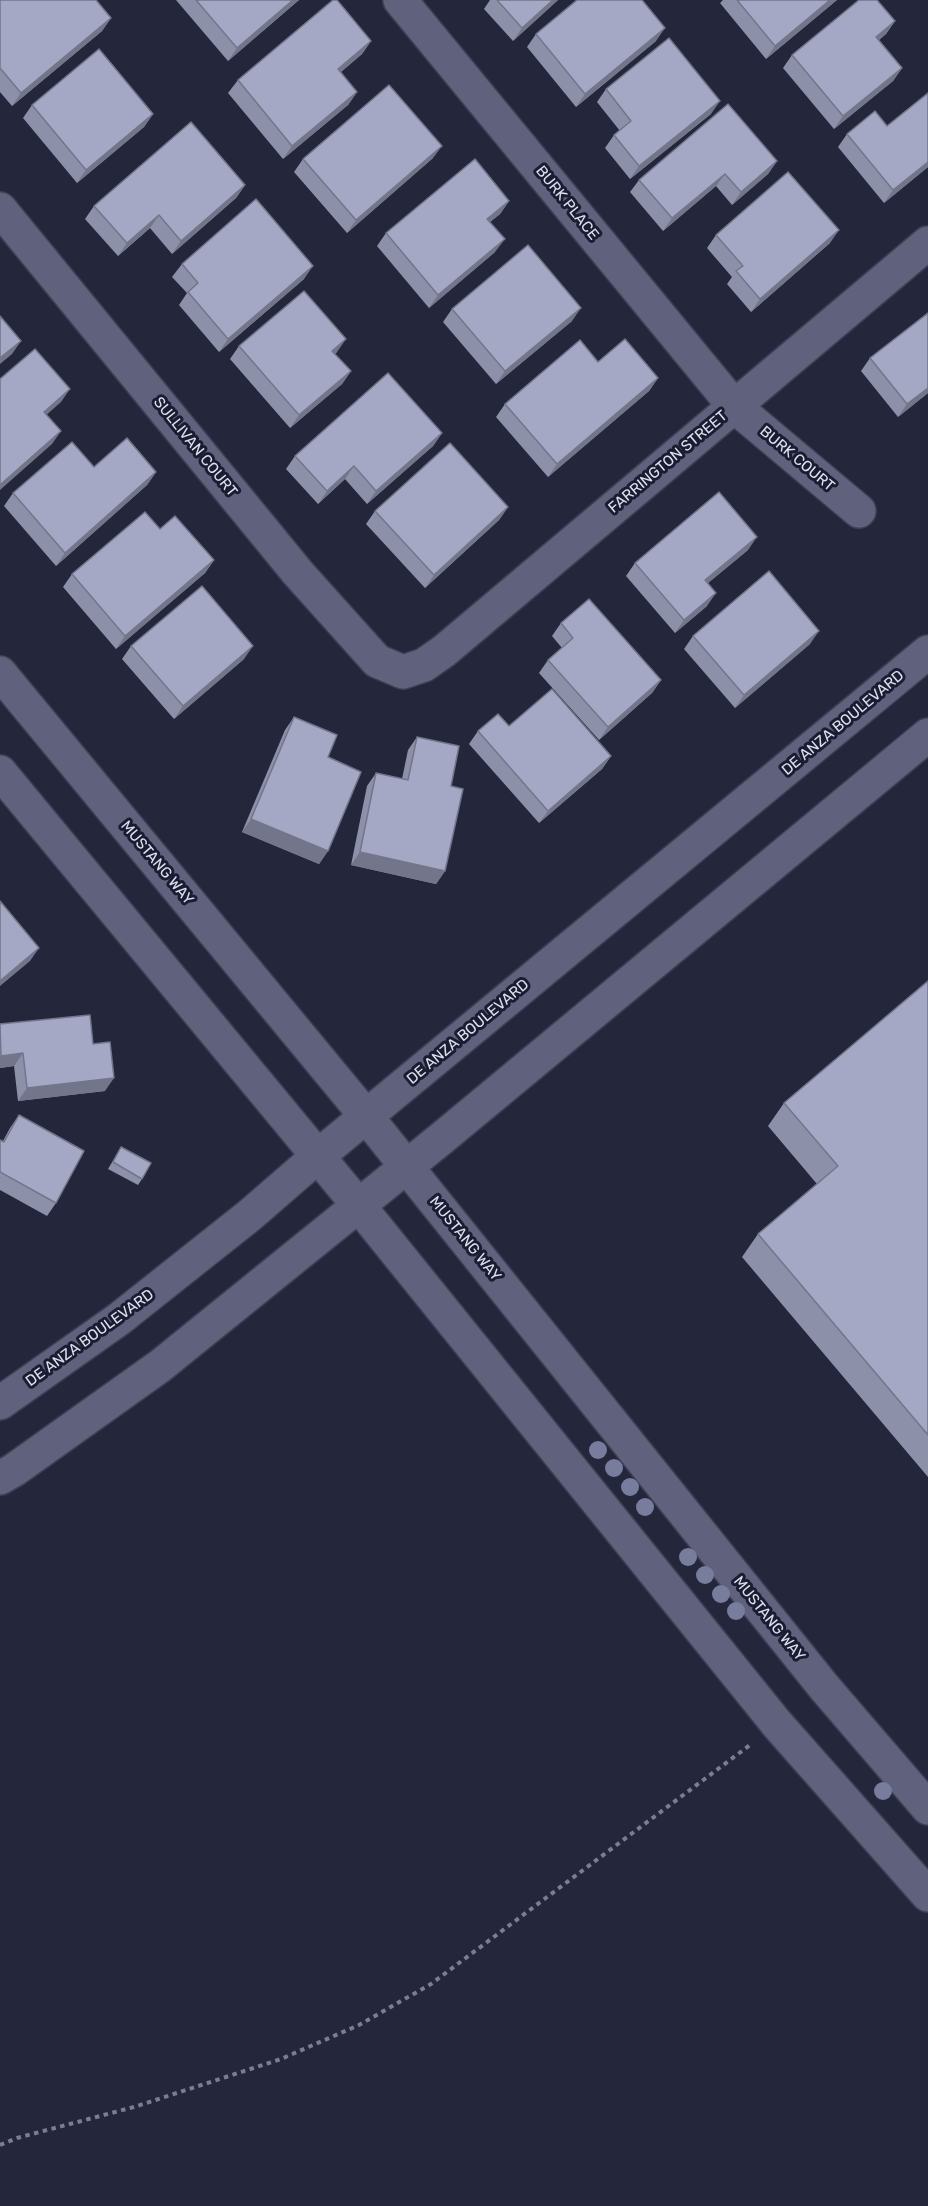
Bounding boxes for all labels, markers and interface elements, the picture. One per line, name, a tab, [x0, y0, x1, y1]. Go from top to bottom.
street label: BURK PLACE	[532, 162, 602, 244]
street label: SULLIVAN COURT	[149, 393, 241, 501]
street label: FARRINGTON STREET	[605, 407, 731, 517]
street label: BURK COURT	[756, 423, 838, 495]
street label: DE ANZA BOULEVARD	[778, 667, 908, 779]
street label: MUSTANG WAY	[117, 817, 197, 909]
street label: DE ANZA BOULEVARD	[403, 976, 533, 1088]
street label: MUSTANG WAY	[425, 1193, 505, 1285]
street label: DE ANZA BOULEVARD	[23, 1286, 157, 1390]
street label: MUSTANG WAY	[729, 1573, 809, 1665]

